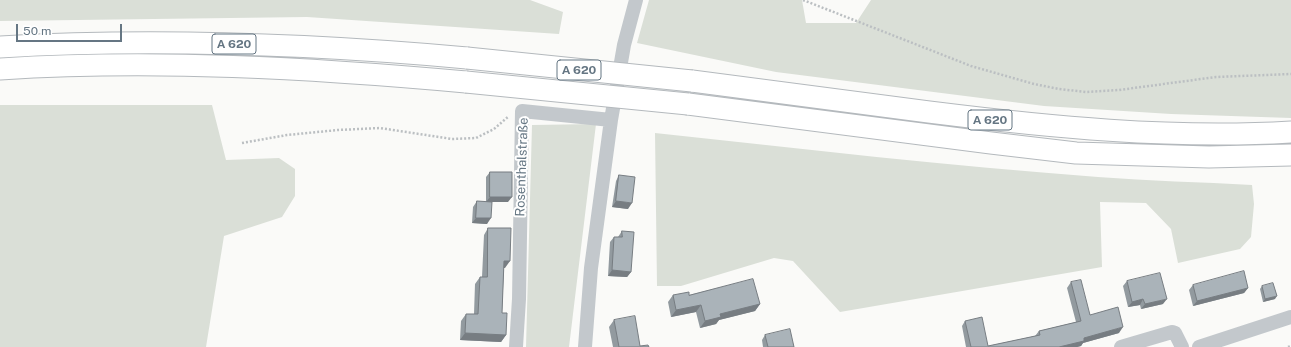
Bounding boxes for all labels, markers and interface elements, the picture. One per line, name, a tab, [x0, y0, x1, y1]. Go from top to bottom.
scale bar	[18, 16, 124, 42]
text: 50 m	[23, 24, 51, 38]
road number: A 620	[212, 34, 256, 54]
road number: A 620	[557, 60, 601, 80]
road number: A 620	[968, 110, 1012, 130]
street label: Rosenthalstraße	[512, 117, 532, 217]

